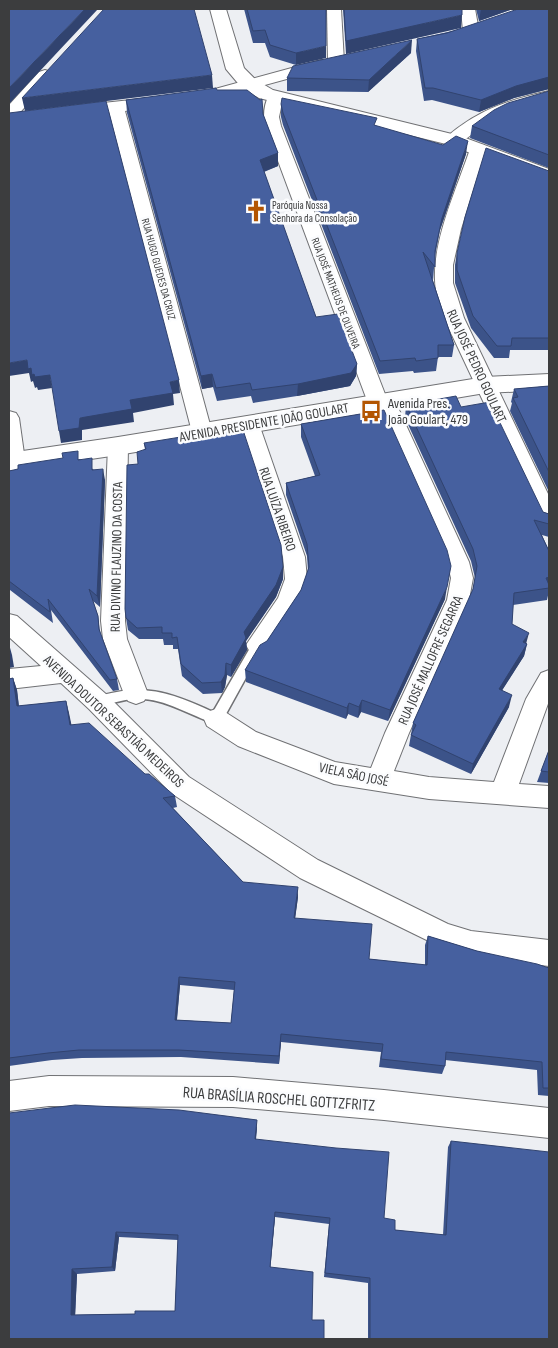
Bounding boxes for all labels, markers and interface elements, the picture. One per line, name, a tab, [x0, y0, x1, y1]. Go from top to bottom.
church icon: Paróquia Nossa Senhora da Consolação	[243, 198, 269, 224]
place label: Paróquia Nossa Senhora da Consolação	[272, 199, 357, 225]
street label: RUA HUGO GUEDES DA CRUZ	[139, 217, 178, 322]
street label: RUA JOSÉ MATHEUS DE OLIVEIRA	[308, 236, 363, 351]
street label: RUA JOSÉ PEDRO GOULART	[443, 307, 510, 426]
place label: Avenida Pres. João Goulart, 479	[387, 395, 468, 428]
bus stop icon: Avenida Pres. João Goulart, 479	[358, 398, 384, 424]
street label: AVENIDA PRESIDENTE JOÃO GOULART	[177, 399, 350, 446]
street label: RUA LUÍZA RIBEIRO	[255, 465, 300, 553]
street label: RUA DIVINO FLAUZINO DA COSTA	[107, 481, 126, 632]
street label: RUA JOSÉ MALLOFRE SEGARRA	[394, 592, 467, 728]
street label: AVENIDA DOUTOR SEBASTIÃO MEDEIROS	[39, 651, 188, 791]
street label: VIELA SÃO JOSÉ	[317, 759, 391, 790]
street label: RUA BRASÍLIA ROSCHEL GOTTZFRITZ	[182, 1083, 376, 1116]

